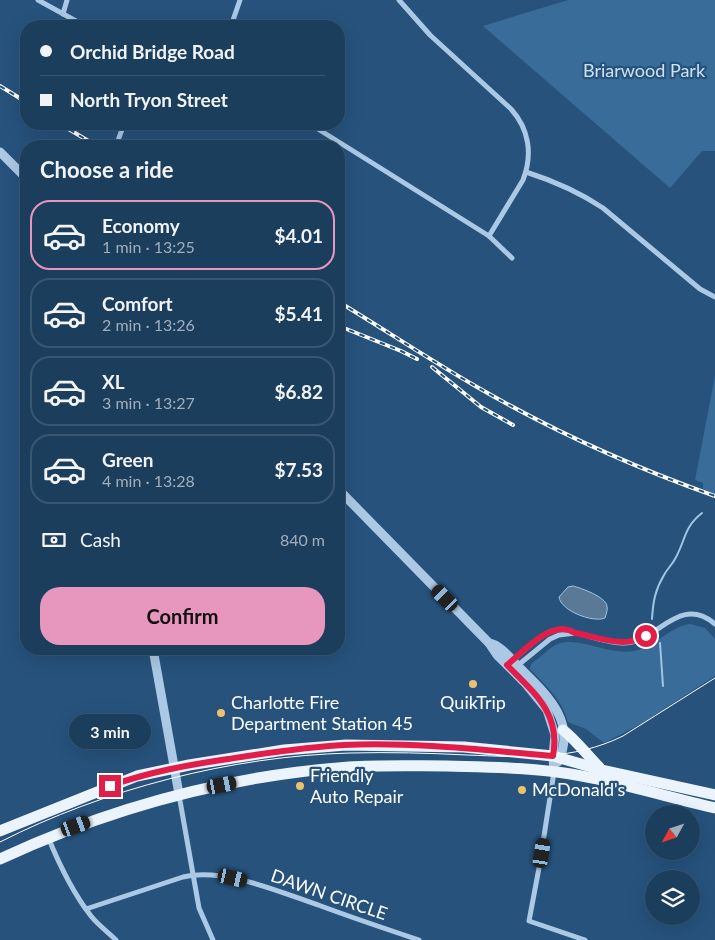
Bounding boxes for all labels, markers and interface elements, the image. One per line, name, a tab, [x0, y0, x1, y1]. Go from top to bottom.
text: Orchid Bridge Road	[70, 40, 235, 63]
park label: Briarwood Park	[583, 59, 706, 81]
text: North Tryon Street	[70, 88, 228, 111]
text: Choose a ride	[40, 156, 174, 183]
icon: car	[42, 213, 87, 258]
text: Economy	[102, 214, 180, 237]
text: $4.01	[274, 224, 323, 247]
text: 1 min · 13:25	[102, 237, 195, 256]
icon: car	[42, 291, 87, 336]
text: Comfort	[102, 292, 173, 315]
text: $5.41	[274, 302, 323, 325]
text: 2 min · 13:26	[102, 315, 195, 334]
icon: car	[42, 369, 87, 414]
text: XL	[102, 370, 125, 393]
text: $6.82	[274, 380, 323, 403]
text: 3 min · 13:27	[102, 393, 195, 412]
icon: car	[42, 447, 87, 492]
text: Green	[102, 448, 153, 471]
text: $7.53	[274, 458, 323, 481]
text: 4 min · 13:28	[102, 471, 195, 490]
icon: cash	[40, 526, 68, 554]
text: Cash	[80, 528, 121, 551]
text: 840 m	[280, 530, 325, 549]
car	[429, 582, 460, 614]
button: Confirm	[40, 587, 325, 645]
route start	[635, 625, 657, 647]
marker: QuikTrip	[467, 678, 479, 690]
place label: Charlotte Fire Department Station 45	[231, 691, 413, 734]
place label: QuikTrip	[440, 691, 506, 713]
marker: Charlotte Fire Department Station 45	[215, 707, 227, 719]
callout: 3 min	[69, 714, 151, 748]
text: 3 min	[90, 722, 130, 741]
place label: Friendly Auto Repair	[310, 764, 404, 807]
route end	[99, 775, 121, 797]
car	[205, 775, 238, 795]
place label: McDonald's	[532, 778, 626, 800]
marker: Friendly Auto Repair	[294, 780, 306, 792]
marker: McDonald's	[516, 784, 528, 796]
north arrow	[645, 805, 700, 860]
map controls	[645, 805, 700, 925]
car	[59, 814, 92, 838]
car	[532, 837, 551, 869]
street label: DAWN CIRCLE	[268, 864, 390, 924]
car	[216, 867, 249, 889]
button: layers	[645, 870, 700, 925]

